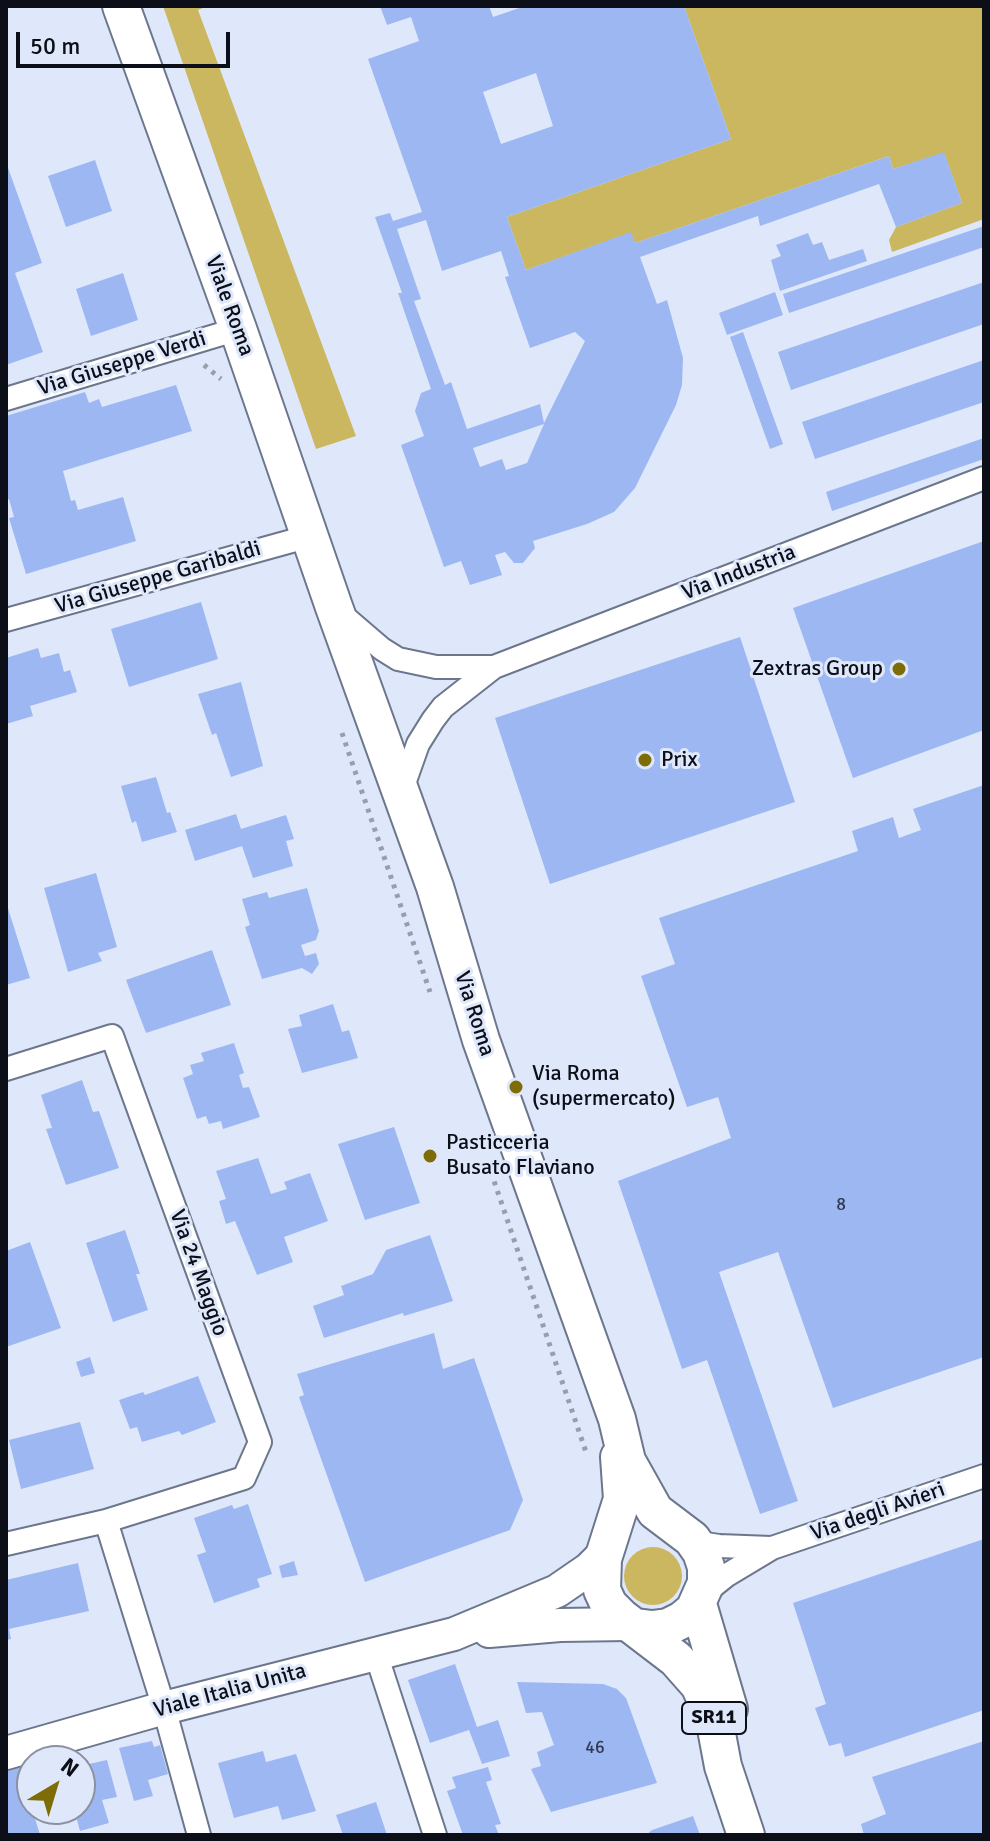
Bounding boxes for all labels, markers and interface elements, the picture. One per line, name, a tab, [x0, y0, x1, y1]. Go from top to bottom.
scale bar	[20, 16, 234, 66]
text: 50 m	[30, 31, 80, 61]
street label: Viale Roma	[199, 252, 259, 360]
street label: Via Giuseppe Verdi	[35, 326, 209, 402]
street label: Via Giuseppe Garibaldi	[52, 536, 264, 620]
street label: Via Industria	[678, 539, 800, 607]
place label: Zextras Group	[752, 656, 883, 682]
marker: Zextras Group	[890, 660, 908, 678]
place label: Prix	[661, 747, 698, 773]
marker: Prix	[636, 751, 654, 769]
street label: Via Roma	[448, 968, 500, 1060]
place label: Via Roma (supermercato)	[532, 1061, 675, 1112]
marker: Via Roma (supermercato)	[507, 1078, 525, 1096]
place label: Pasticceria Busato Flaviano	[446, 1130, 595, 1182]
marker: Pasticceria Busato Flaviano	[421, 1147, 439, 1165]
house number: 8	[836, 1194, 846, 1216]
street label: Via 24 Maggio	[163, 1206, 233, 1340]
street label: Via degli Avieri	[807, 1477, 949, 1547]
street label: Viale Italia Unita	[151, 1658, 309, 1724]
road number: SR11	[682, 1702, 746, 1734]
house number: 46	[585, 1737, 605, 1759]
north arrow	[16, 1745, 96, 1825]
text: N	[56, 1752, 84, 1783]

